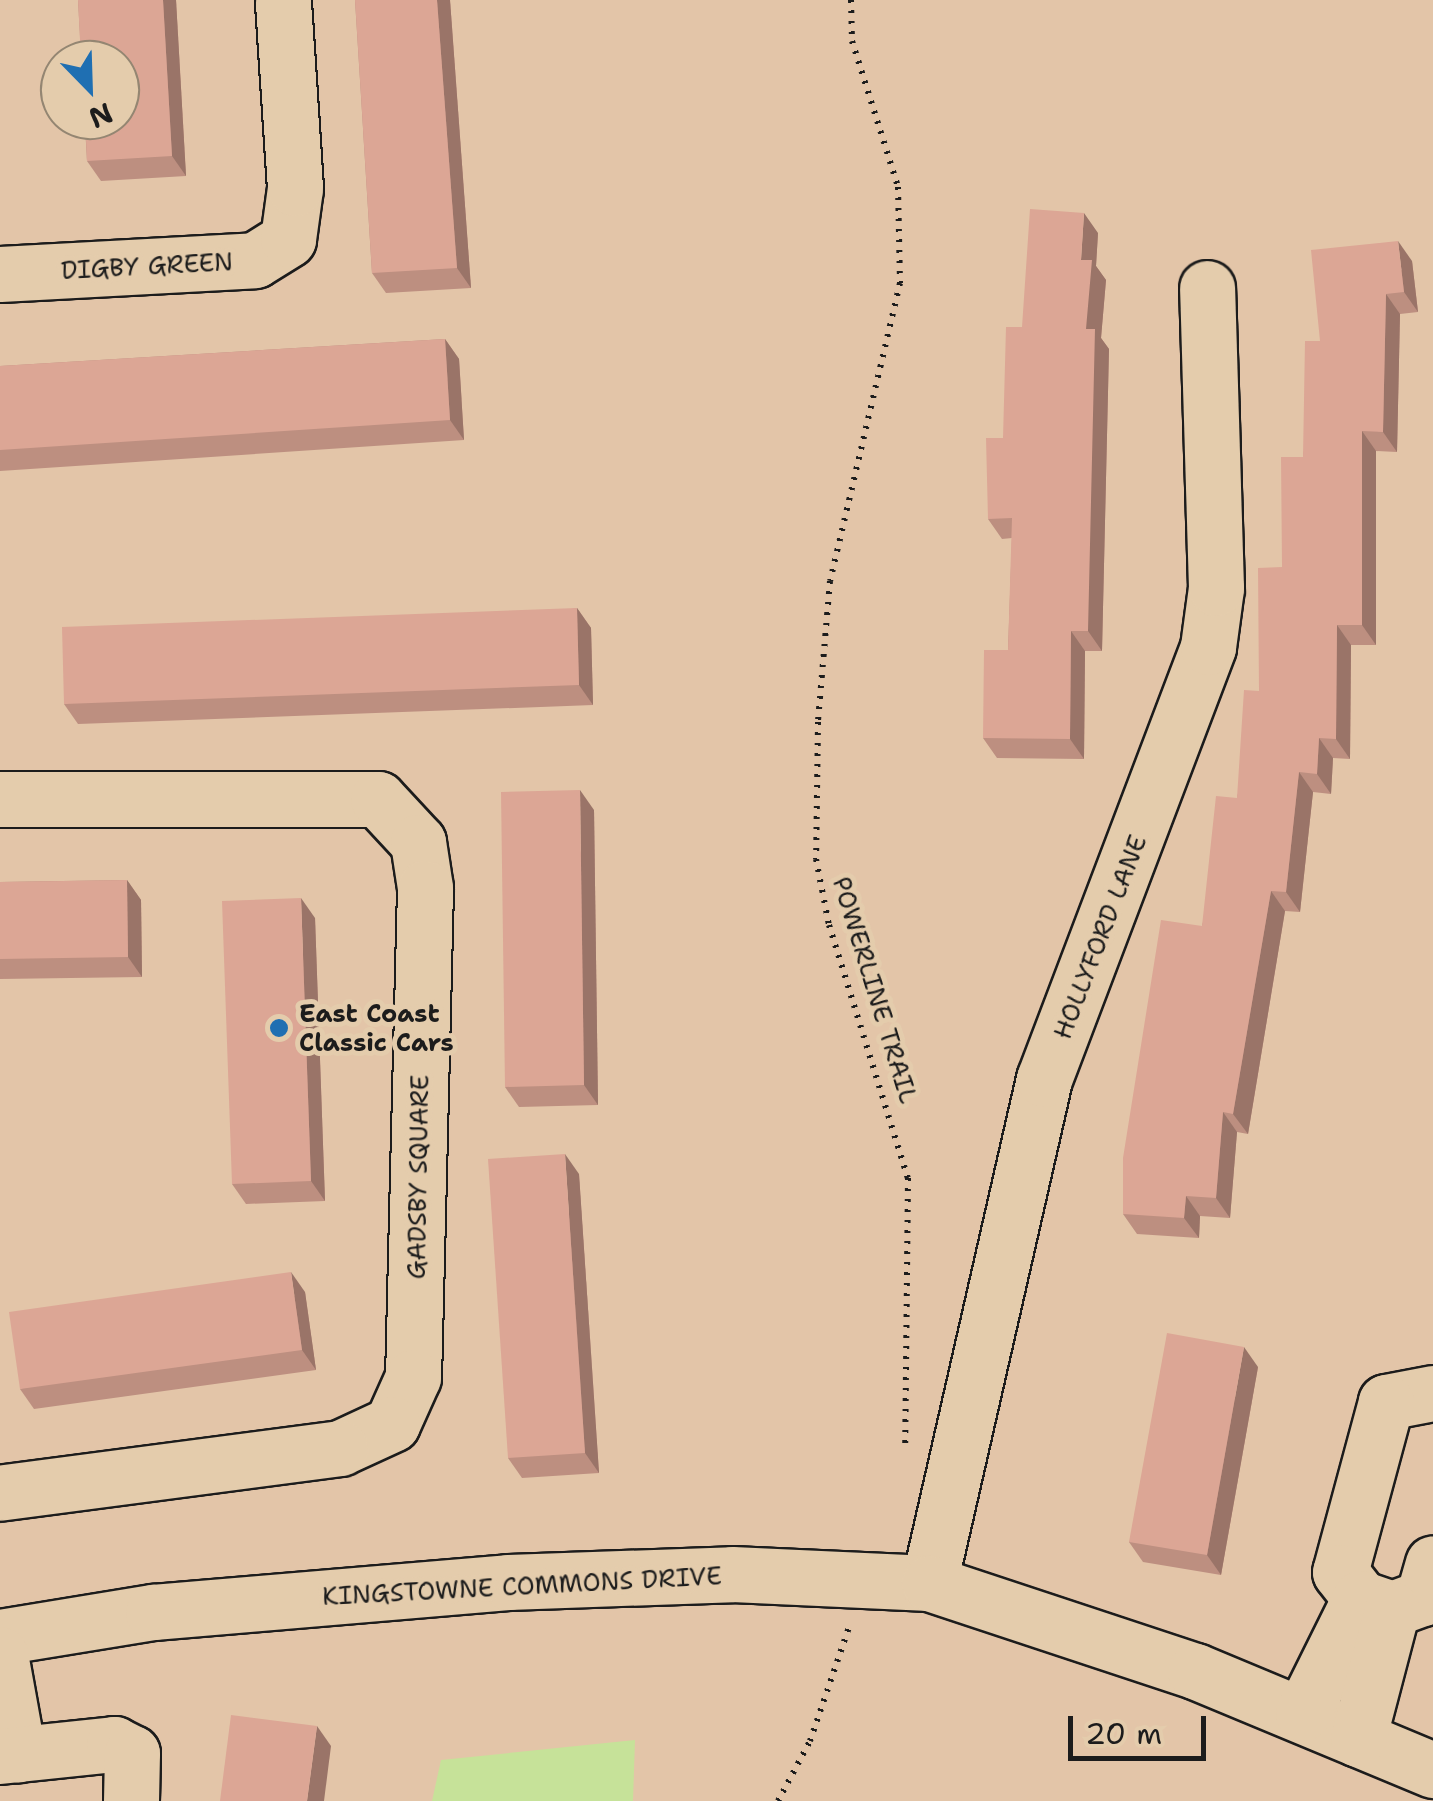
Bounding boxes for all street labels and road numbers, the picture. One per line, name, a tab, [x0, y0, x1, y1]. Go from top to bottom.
street label: DIGBY GREEN	[60, 247, 234, 285]
street label: HOLLYFORD LANE	[1047, 831, 1153, 1043]
street label: POWERLINE TRAIL	[826, 873, 924, 1107]
street label: GADSBY SQUARE	[401, 1074, 435, 1280]
street label: KINGSTOWNE COMMONS DRIVE	[321, 1561, 723, 1611]

